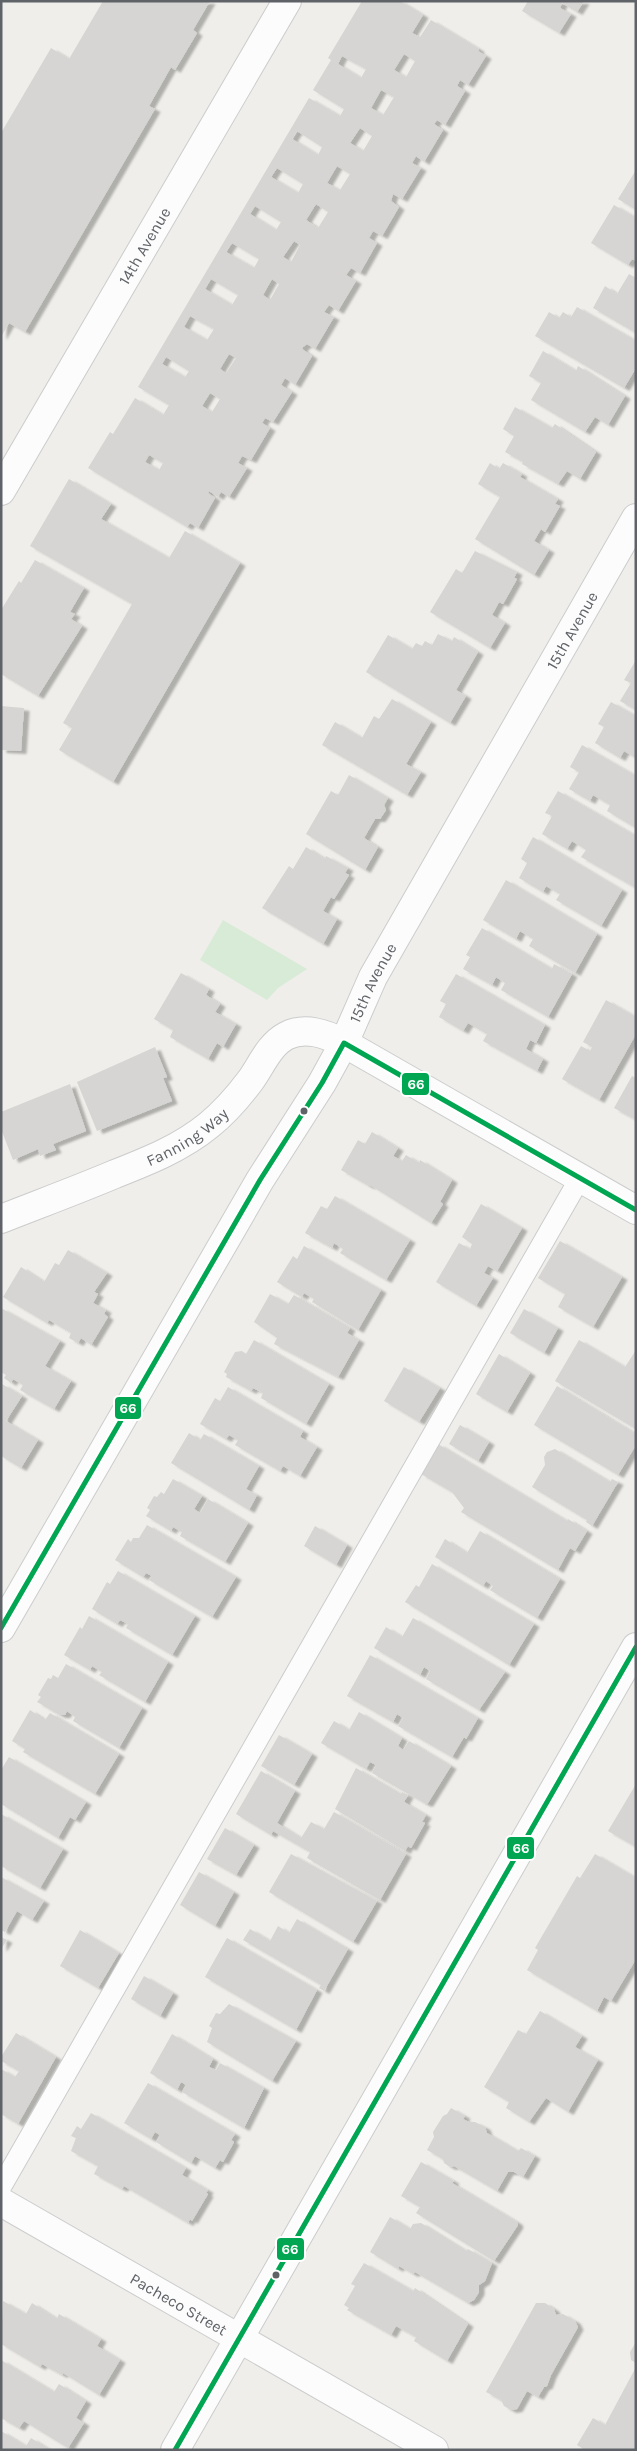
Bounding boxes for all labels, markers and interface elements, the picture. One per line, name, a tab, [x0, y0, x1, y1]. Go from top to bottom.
street label: 14th Avenue	[115, 204, 175, 288]
street label: 15th Avenue	[542, 588, 602, 673]
street label: 15th Avenue	[345, 940, 401, 1026]
line badge: 66	[401, 1072, 430, 1096]
text: 66	[408, 1076, 425, 1093]
street label: Fanning Way	[144, 1104, 232, 1170]
unlabelled marker	[299, 1106, 309, 1116]
line badge: 66	[114, 1396, 142, 1420]
text: 66	[120, 1400, 137, 1417]
line badge: 66	[506, 1836, 535, 1860]
text: 66	[513, 1840, 530, 1857]
line badge: 66	[276, 2237, 305, 2261]
text: 66	[282, 2241, 299, 2258]
street label: Pacheco Street	[127, 2269, 230, 2340]
unlabelled marker	[271, 2270, 281, 2280]

